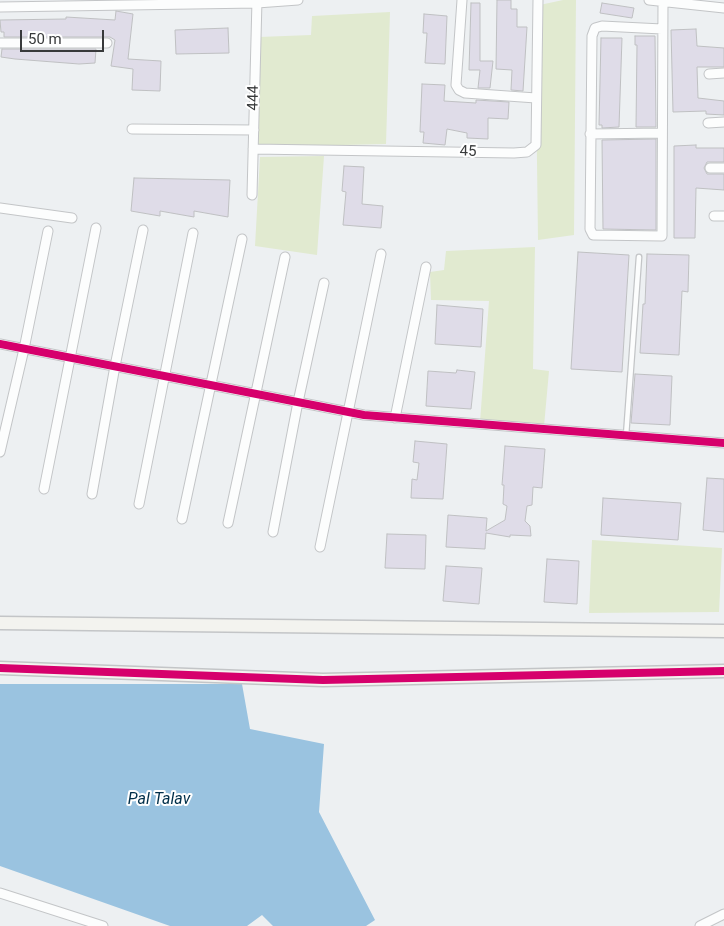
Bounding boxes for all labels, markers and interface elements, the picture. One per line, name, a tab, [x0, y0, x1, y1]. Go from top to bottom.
scale bar	[22, 20, 106, 52]
text: 50 m	[28, 30, 62, 48]
street label: 444	[245, 85, 263, 111]
street label: 45	[459, 143, 477, 161]
water label: Pal Talav	[128, 790, 190, 810]

